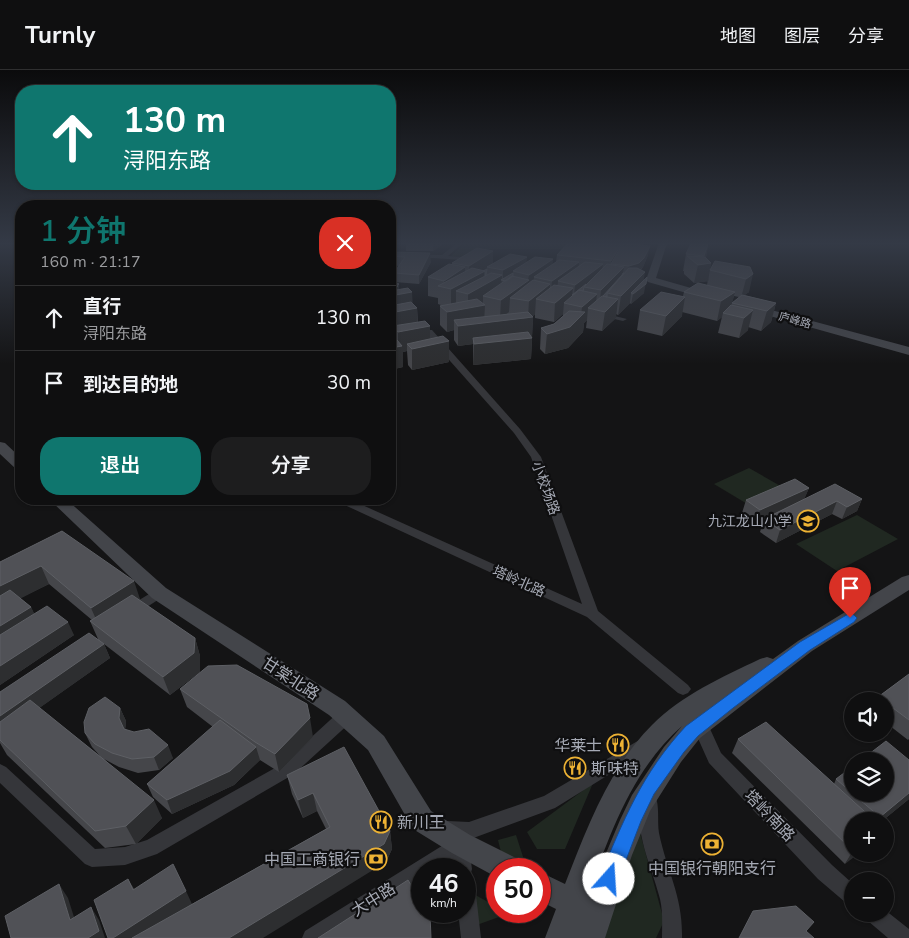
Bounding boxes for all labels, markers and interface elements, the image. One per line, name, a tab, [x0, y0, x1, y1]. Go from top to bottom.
text: Turnly	[25, 19, 95, 51]
text: 地图	[720, 24, 756, 48]
text: 图层	[784, 24, 820, 48]
text: 分享	[848, 24, 884, 48]
text: 130 m	[123, 97, 226, 144]
icon: ahead	[40, 105, 105, 170]
text: 浔阳东路	[123, 146, 211, 176]
text: 1 分钟	[40, 211, 126, 252]
button: close	[319, 217, 371, 269]
text: 160 m · 21:17	[40, 251, 141, 273]
text: 直行	[83, 294, 121, 320]
icon: ahead	[40, 304, 68, 332]
text: 130 m	[316, 305, 371, 331]
street label: 庐峰路	[777, 309, 813, 332]
text: 浔阳东路	[83, 323, 147, 345]
icon: arrive	[40, 369, 68, 397]
text: 30 m	[327, 370, 371, 396]
text: 到达目的地	[83, 372, 178, 398]
button: 退出	[40, 437, 201, 495]
button: 分享	[211, 437, 371, 495]
street label: 小校场路	[527, 459, 564, 518]
school or university icon: 九江龙山小学	[796, 509, 820, 533]
place label: 九江龙山小学	[708, 512, 792, 531]
street label: 塔岭北路	[489, 561, 548, 602]
pin	[829, 567, 871, 618]
icon: arrive	[836, 574, 864, 602]
street label: 甘棠北路	[258, 652, 323, 705]
map controls	[844, 692, 894, 922]
button: sound	[844, 692, 894, 742]
restaurant icon: 华莱士	[606, 733, 630, 757]
place label: 华莱士	[554, 735, 602, 757]
button: layers	[844, 752, 894, 802]
restaurant icon: 斯味特	[563, 756, 587, 780]
place label: 斯味特	[591, 758, 639, 780]
street label: 塔岭南路	[739, 785, 799, 846]
restaurant icon: 新川王	[369, 810, 393, 834]
place label: 新川王	[397, 812, 445, 834]
button: +	[844, 812, 894, 862]
bank icon: 中国银行朝阳支行	[700, 832, 724, 856]
bank icon: 中国工商银行	[364, 847, 388, 871]
place label: 中国工商银行	[264, 849, 360, 871]
position arrow	[582, 852, 634, 904]
speed limit sign: 50	[486, 858, 551, 923]
place label: 中国银行朝阳支行	[648, 858, 776, 880]
text: 46	[428, 867, 459, 901]
button: −	[844, 872, 894, 922]
street label: 大中路	[347, 878, 400, 922]
text: km/h	[430, 895, 457, 911]

